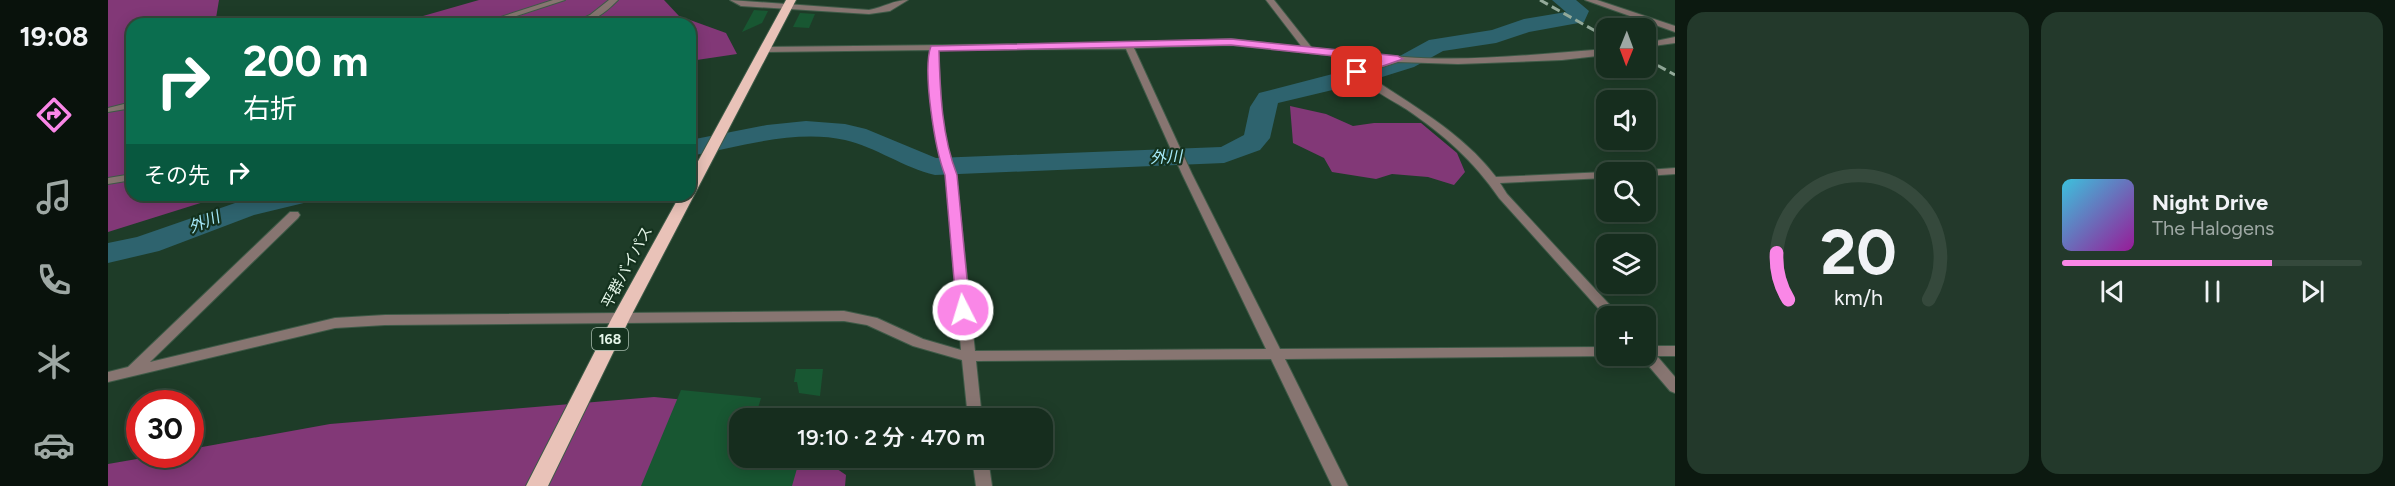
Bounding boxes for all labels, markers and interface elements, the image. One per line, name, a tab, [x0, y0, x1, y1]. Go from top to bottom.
north arrow	[1596, 18, 1656, 78]
map controls	[1596, 18, 1656, 366]
text: 19:08	[19, 20, 89, 53]
text: 200 m	[243, 36, 368, 87]
icon: right	[144, 42, 222, 120]
pin	[1331, 46, 1382, 97]
icon: arrive	[1340, 55, 1373, 88]
button: sound	[1596, 90, 1656, 150]
text: 右折	[243, 92, 297, 125]
icon: directions	[33, 94, 75, 136]
water label: 外川	[1150, 147, 1184, 167]
icon: right	[222, 156, 255, 189]
text: その先	[144, 162, 210, 189]
button: search	[1596, 162, 1656, 222]
icon: music	[33, 176, 75, 218]
text: Night Drive	[2152, 189, 2268, 216]
water label: 外川	[186, 206, 224, 237]
text: 20	[1820, 215, 1896, 290]
text: The Halogens	[2152, 216, 2274, 240]
street label: 平群バイパス	[598, 223, 656, 311]
button: layers	[1596, 234, 1656, 294]
icon: phone	[33, 259, 75, 301]
icon: previous	[2096, 275, 2129, 308]
icon: pause	[2196, 275, 2229, 308]
icon: next	[2296, 275, 2329, 308]
position arrow	[931, 278, 995, 342]
text: km/h	[1834, 285, 1882, 310]
button: +	[1596, 306, 1656, 366]
road number: 168	[592, 328, 628, 350]
icon: climate	[33, 341, 75, 383]
speed limit sign: 30	[126, 390, 204, 468]
icon: car	[33, 424, 75, 466]
text: 19:10 · 2 分 · 470 m	[797, 424, 985, 451]

